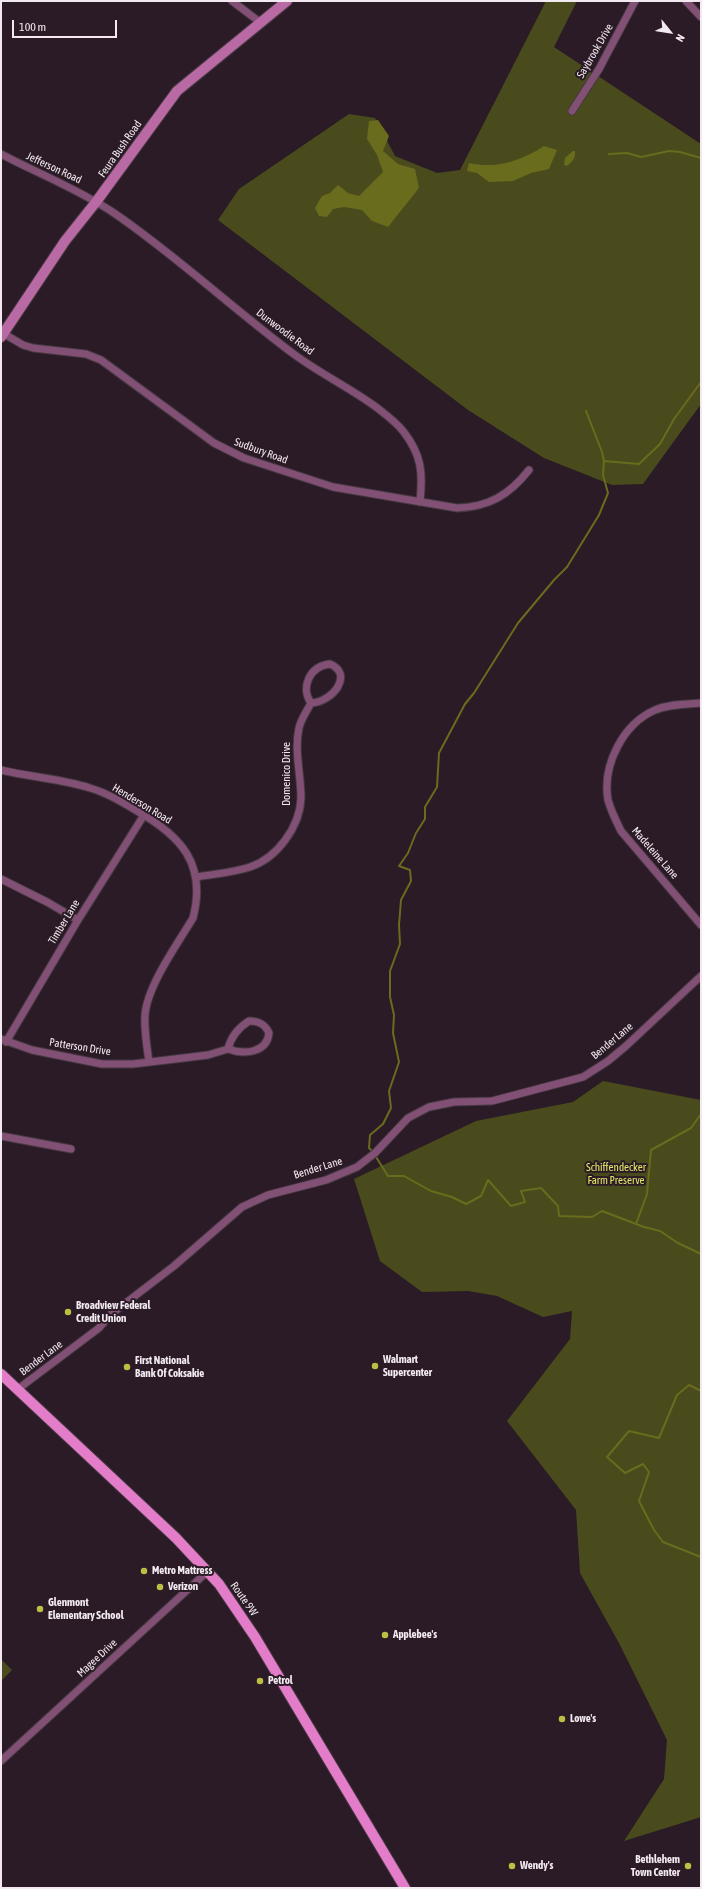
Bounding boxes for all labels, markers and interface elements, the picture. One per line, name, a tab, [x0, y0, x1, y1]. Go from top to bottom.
scale bar	[14, 12, 119, 38]
north arrow	[650, 12, 690, 52]
text: 100 m	[19, 20, 46, 34]
street label: Saybrook Drive	[574, 21, 616, 81]
text: N	[674, 32, 687, 44]
street label: Feura Bush Road	[96, 118, 144, 180]
street label: Jefferson Road	[24, 149, 84, 187]
street label: Dunwoodie Road	[254, 306, 316, 358]
street label: Sudbury Road	[232, 435, 290, 467]
street label: Domenico Drive	[280, 742, 294, 806]
street label: Henderson Road	[110, 781, 174, 827]
street label: Madeleine Lane	[629, 824, 681, 882]
street label: Timber Lane	[46, 897, 82, 947]
street label: Bender Lane	[589, 1020, 635, 1062]
street label: Patterson Drive	[48, 1036, 112, 1058]
street label: Bender Lane	[292, 1154, 344, 1182]
park label: Schiffendecker Farm Preserve	[586, 1161, 646, 1187]
place label: Broadview Federal Credit Union	[76, 1299, 150, 1325]
marker: Broadview Federal Credit Union	[63, 1307, 73, 1317]
street label: Bender Lane	[17, 1338, 65, 1378]
place label: Walmart Supercenter	[383, 1353, 432, 1379]
place label: First National Bank Of Coksakie	[135, 1354, 204, 1380]
marker: Walmart Supercenter	[370, 1361, 380, 1371]
marker: First National Bank Of Coksakie	[122, 1362, 132, 1372]
place label: Metro Mattress	[152, 1564, 212, 1578]
marker: Metro Mattress	[139, 1566, 149, 1576]
street label: Route 9W	[227, 1579, 261, 1619]
place label: Verizon	[168, 1580, 198, 1594]
marker: Verizon	[155, 1582, 165, 1592]
place label: Glenmont Elementary School	[48, 1596, 124, 1622]
marker: Glenmont Elementary School	[35, 1604, 45, 1614]
place label: Applebee's	[393, 1628, 437, 1642]
marker: Applebee's	[380, 1630, 390, 1640]
street label: Magee Drive	[74, 1636, 120, 1680]
place label: Petrol	[268, 1674, 293, 1688]
marker: Petrol	[255, 1676, 265, 1686]
place label: Lowe's	[570, 1712, 596, 1726]
marker: Lowe's	[557, 1714, 567, 1724]
place label: Bethlehem Town Center	[631, 1853, 680, 1879]
place label: Wendy's	[520, 1859, 553, 1873]
marker: Wendy's	[507, 1861, 517, 1871]
marker: Bethlehem Town Center	[683, 1861, 693, 1871]

